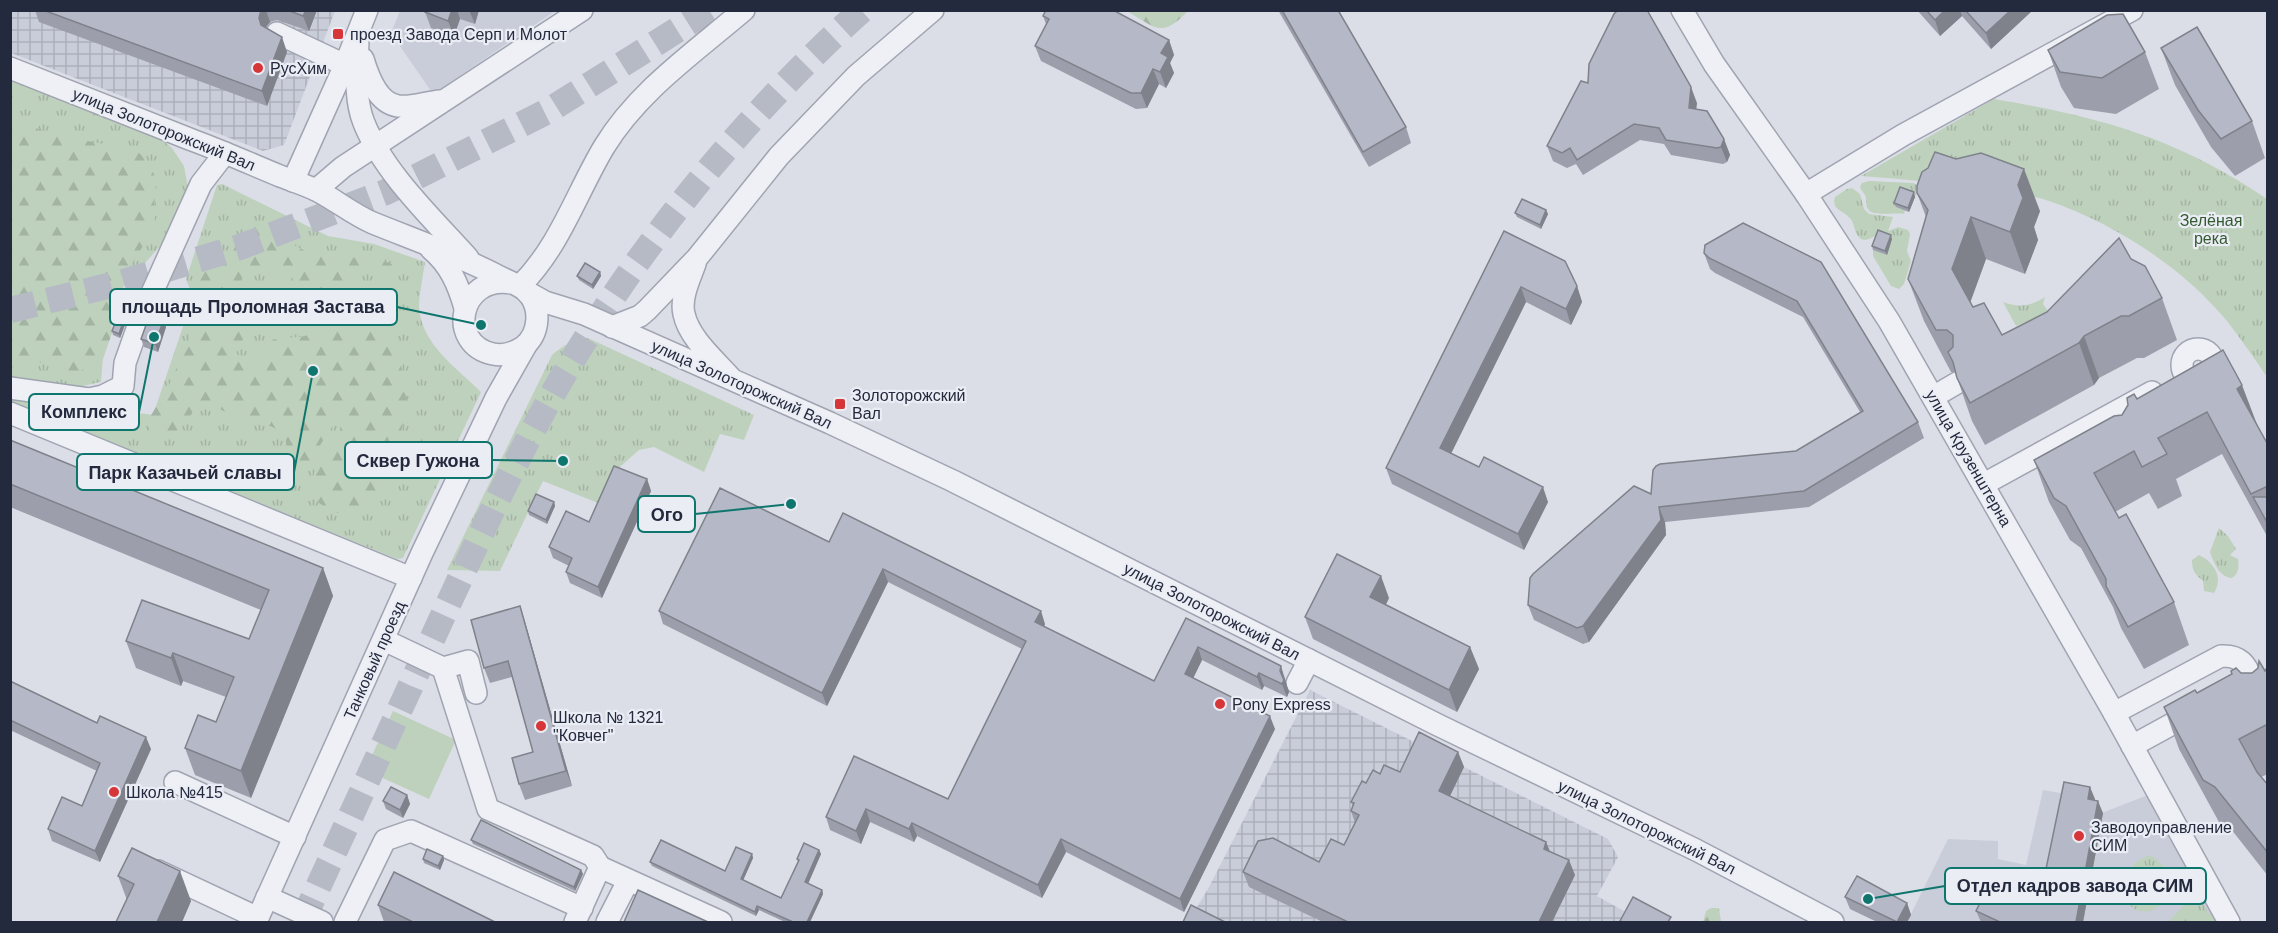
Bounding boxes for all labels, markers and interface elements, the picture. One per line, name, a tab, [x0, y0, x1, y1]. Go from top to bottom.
place label: проезд Завода Серп и Молот	[350, 26, 568, 43]
marker: проезд Завода Серп и Молот	[331, 27, 345, 41]
place label: РусХим	[270, 60, 327, 77]
marker: РусХим	[251, 61, 265, 75]
street label: улица Золоторожский Вал	[70, 85, 258, 174]
park label: Зелёная река	[2180, 212, 2242, 247]
callout: площадь Проломная Застава	[110, 289, 397, 325]
text: площадь Проломная Застава	[121, 297, 386, 317]
street label: улица Золоторожский Вал	[649, 337, 834, 432]
place label: Золоторожский Вал	[852, 387, 966, 422]
street label: улица Крузенштерна	[1922, 387, 2015, 530]
callout: Комплекс	[29, 394, 139, 430]
marker: Золоторожский Вал	[833, 397, 847, 411]
text: Комплекс	[41, 402, 127, 422]
callout: Сквер Гужона	[345, 442, 492, 478]
text: Сквер Гужона	[357, 451, 480, 471]
callout: Парк Казачьей славы	[77, 454, 294, 490]
text: Парк Казачьей славы	[88, 463, 282, 483]
callout: Ого	[638, 496, 695, 532]
text: Ого	[651, 505, 683, 525]
street label: улица Золоторожский Вал	[1121, 560, 1303, 663]
street label: Танковый проезд	[341, 598, 408, 722]
place label: Pony Express	[1232, 696, 1331, 713]
marker: Pony Express	[1213, 697, 1227, 711]
place label: Школа № 1321 "Ковчег"	[553, 709, 663, 744]
marker: Школа № 1321 "Ковчег"	[534, 719, 548, 733]
street label: улица Золоторожский Вал	[1555, 777, 1738, 878]
place label: Школа №415	[126, 784, 223, 801]
marker: Школа №415	[107, 785, 121, 799]
place label: Заводоуправление СИМ	[2091, 819, 2232, 854]
marker: Заводоуправление СИМ	[2072, 829, 2086, 843]
callout: Отдел кадров завода СИМ	[1945, 868, 2206, 904]
text: Отдел кадров завода СИМ	[1957, 876, 2193, 896]

